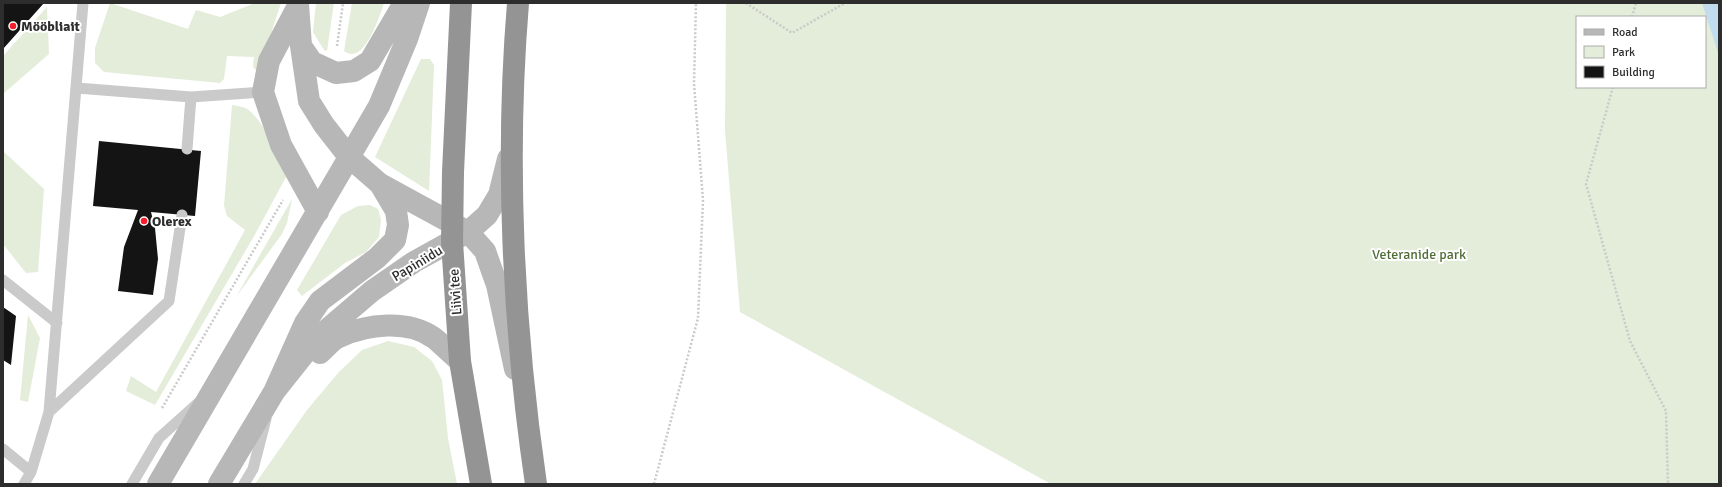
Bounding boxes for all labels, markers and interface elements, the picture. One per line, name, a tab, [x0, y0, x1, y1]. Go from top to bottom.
legend	[1576, 16, 1706, 88]
place label: Mööbliait	[21, 18, 81, 35]
marker: Mööbliait	[8, 21, 18, 31]
text: Road	[1612, 25, 1638, 40]
text: Park	[1612, 45, 1635, 60]
text: Building	[1612, 65, 1655, 80]
place label: Olerex	[152, 213, 192, 230]
marker: Olerex	[139, 216, 149, 226]
street label: Papiniidu	[389, 242, 446, 285]
park label: Veteranide park	[1372, 246, 1466, 263]
street label: Liivi tee	[445, 268, 466, 316]

